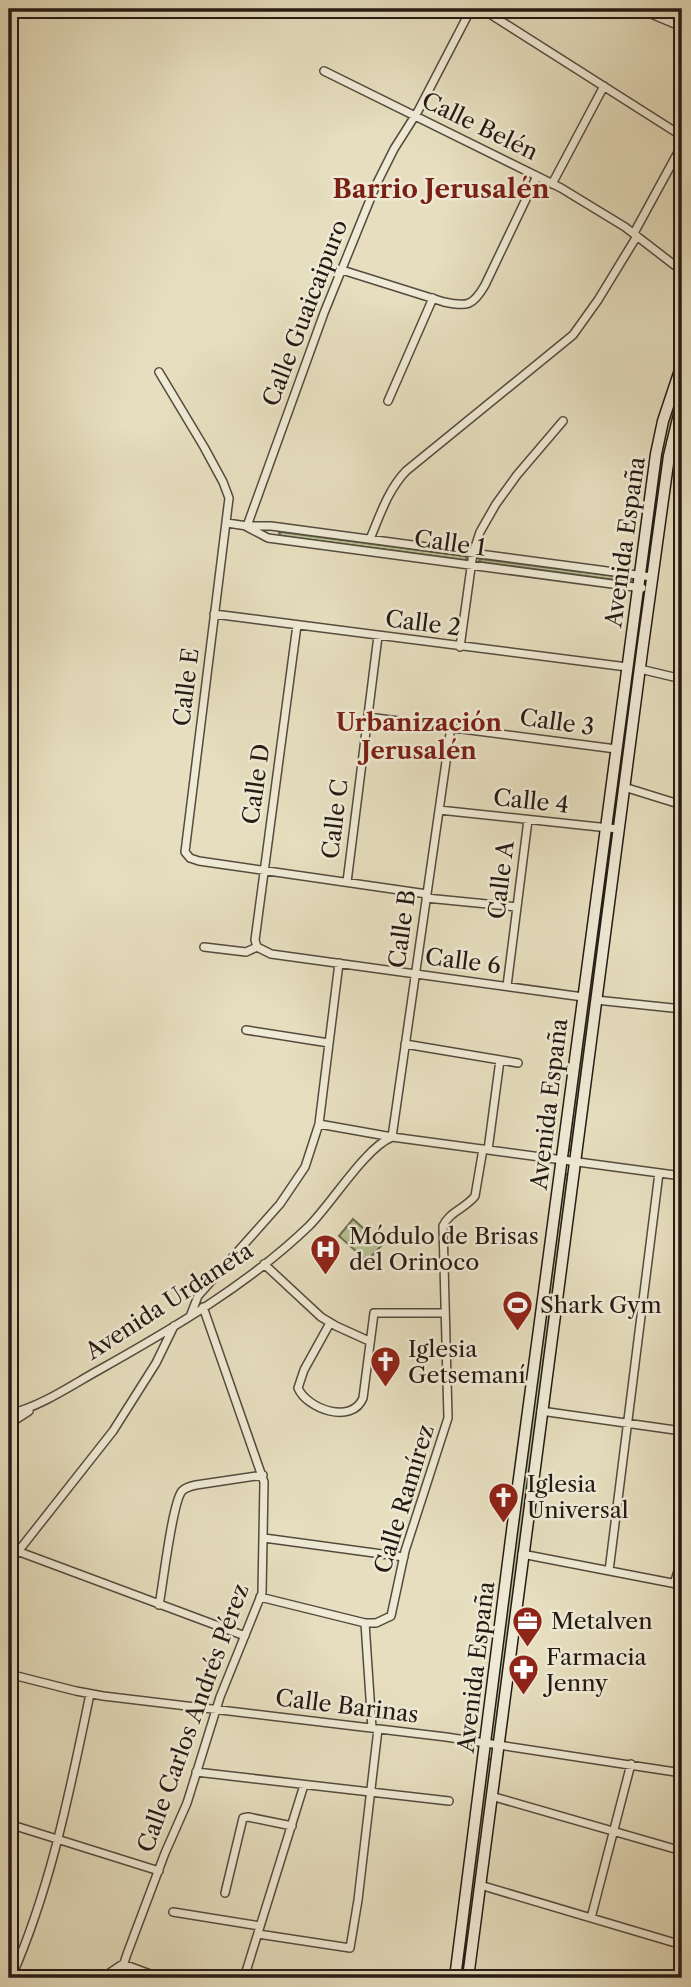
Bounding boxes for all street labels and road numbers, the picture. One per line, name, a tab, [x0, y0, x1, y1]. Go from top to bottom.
street label: Calle Belén	[417, 86, 543, 166]
street label: Calle Guaicaipuro	[257, 216, 353, 410]
street label: Avenida España	[599, 454, 651, 630]
street label: Calle 1	[412, 524, 488, 562]
street label: Calle 2	[384, 604, 462, 642]
street label: Calle E	[167, 646, 205, 728]
street label: Calle 3	[518, 703, 596, 741]
street label: Calle D	[236, 742, 276, 826]
street label: Calle C	[316, 777, 354, 861]
street label: Calle 4	[492, 783, 570, 819]
street label: Calle A	[482, 838, 520, 921]
street label: Calle B	[383, 888, 421, 970]
street label: Calle 6	[424, 942, 502, 980]
street label: Avenida España	[524, 1016, 573, 1192]
street label: Avenida Urdaneta	[79, 1236, 259, 1366]
street label: Calle Ramírez	[368, 1421, 440, 1577]
street label: Avenida España	[451, 1579, 500, 1755]
street label: Calle Carlos Andrés Pérez	[131, 1580, 255, 1856]
street label: Calle Barinas	[274, 1683, 420, 1729]

